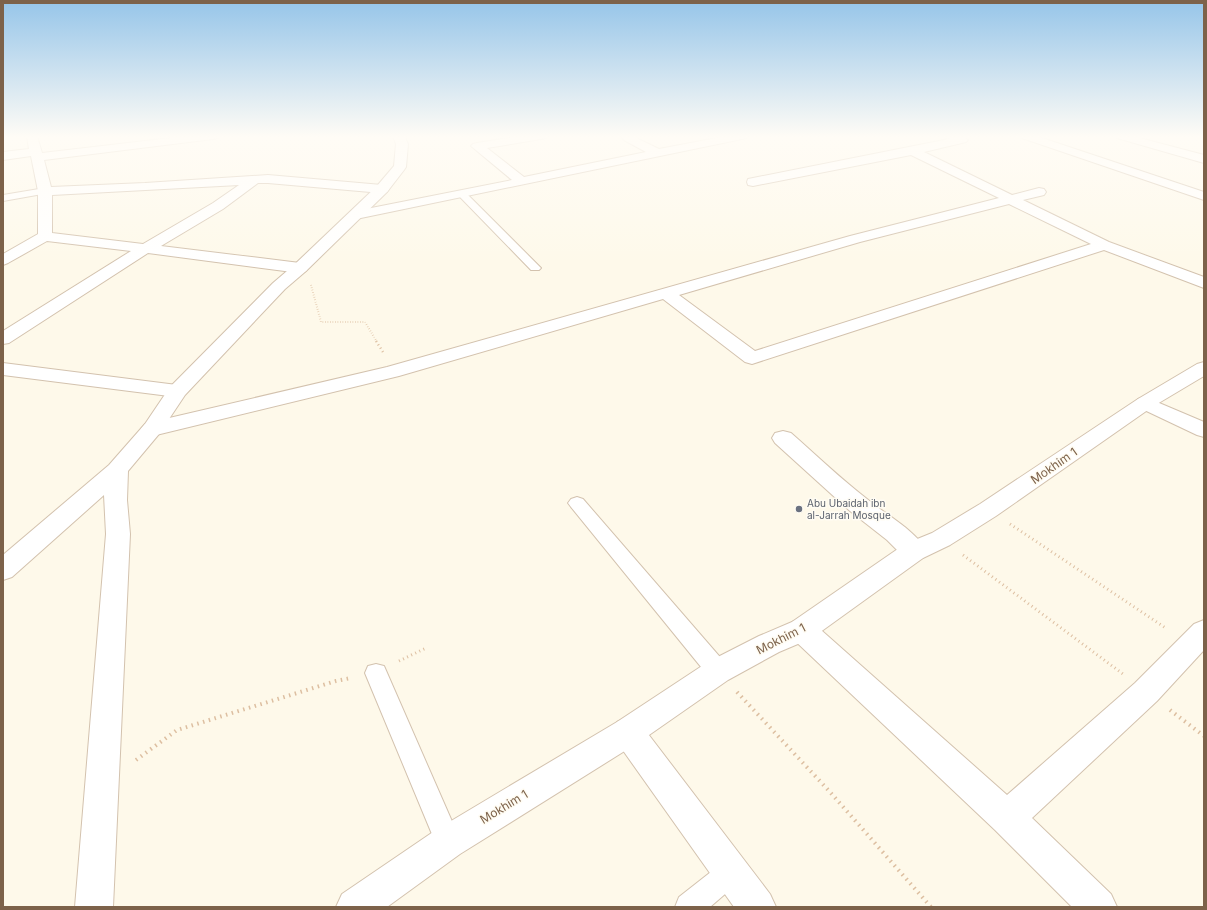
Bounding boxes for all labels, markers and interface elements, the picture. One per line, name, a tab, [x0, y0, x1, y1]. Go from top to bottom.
street label: Mokhim 1	[1028, 444, 1080, 487]
place label: Abu Ubaidah ibn al-Jarrah Mosque	[807, 497, 891, 521]
marker: Abu Ubaidah ibn al-Jarrah Mosque	[794, 504, 804, 514]
street label: Mokhim 1	[754, 620, 808, 657]
street label: Mokhim 1	[477, 786, 530, 827]

